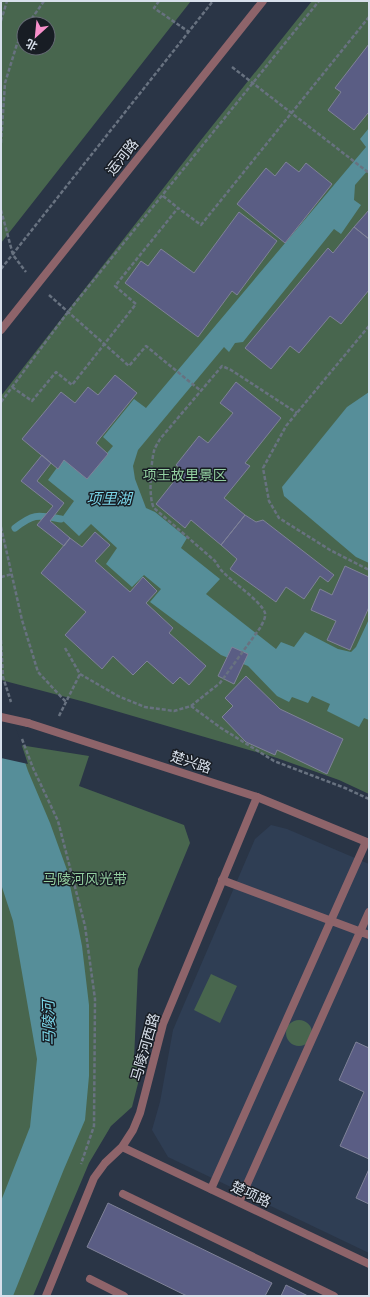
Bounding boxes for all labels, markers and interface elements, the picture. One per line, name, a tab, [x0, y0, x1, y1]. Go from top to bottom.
north arrow	[16, 16, 56, 56]
text: 北	[24, 36, 40, 53]
street label: 运河路	[103, 136, 142, 179]
park label: 项王故里景区	[143, 467, 227, 484]
water label: 项里湖	[86, 490, 133, 508]
street label: 楚兴路	[168, 748, 213, 777]
park label: 马陵河风光带	[43, 871, 127, 888]
water label: 马陵河	[40, 997, 58, 1046]
street label: 马陵河西路	[128, 1011, 163, 1083]
street label: 楚项路	[228, 1178, 273, 1211]

